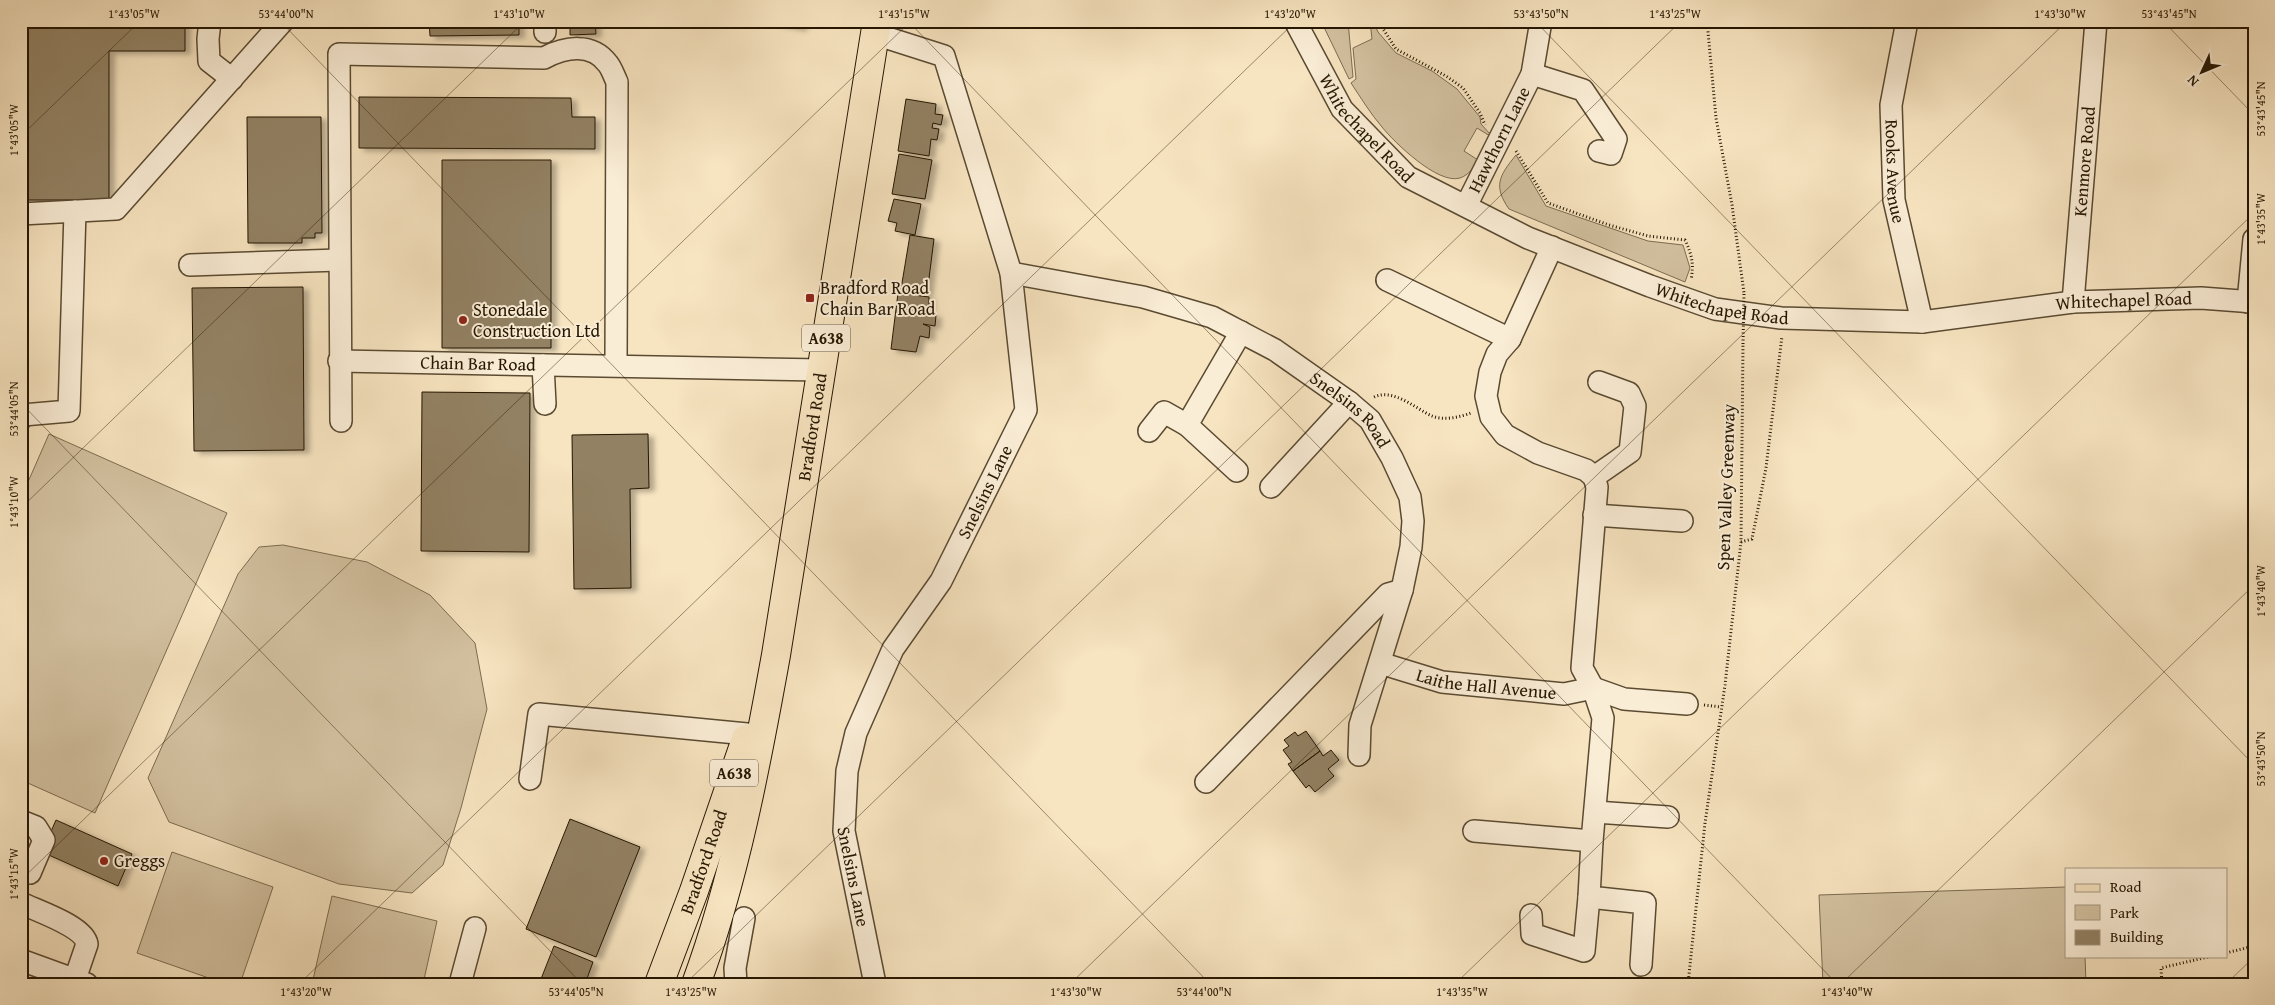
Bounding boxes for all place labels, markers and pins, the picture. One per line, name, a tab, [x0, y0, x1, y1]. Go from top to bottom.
place label: Bradford Road Chain Bar Road	[820, 274, 936, 322]
marker: Bradford Road Chain Bar Road	[804, 292, 816, 304]
place label: Stonedale Construction Ltd	[473, 296, 601, 344]
marker: Stonedale Construction Ltd	[457, 314, 469, 326]
place label: Greggs	[114, 847, 165, 874]
marker: Greggs	[98, 855, 110, 867]

